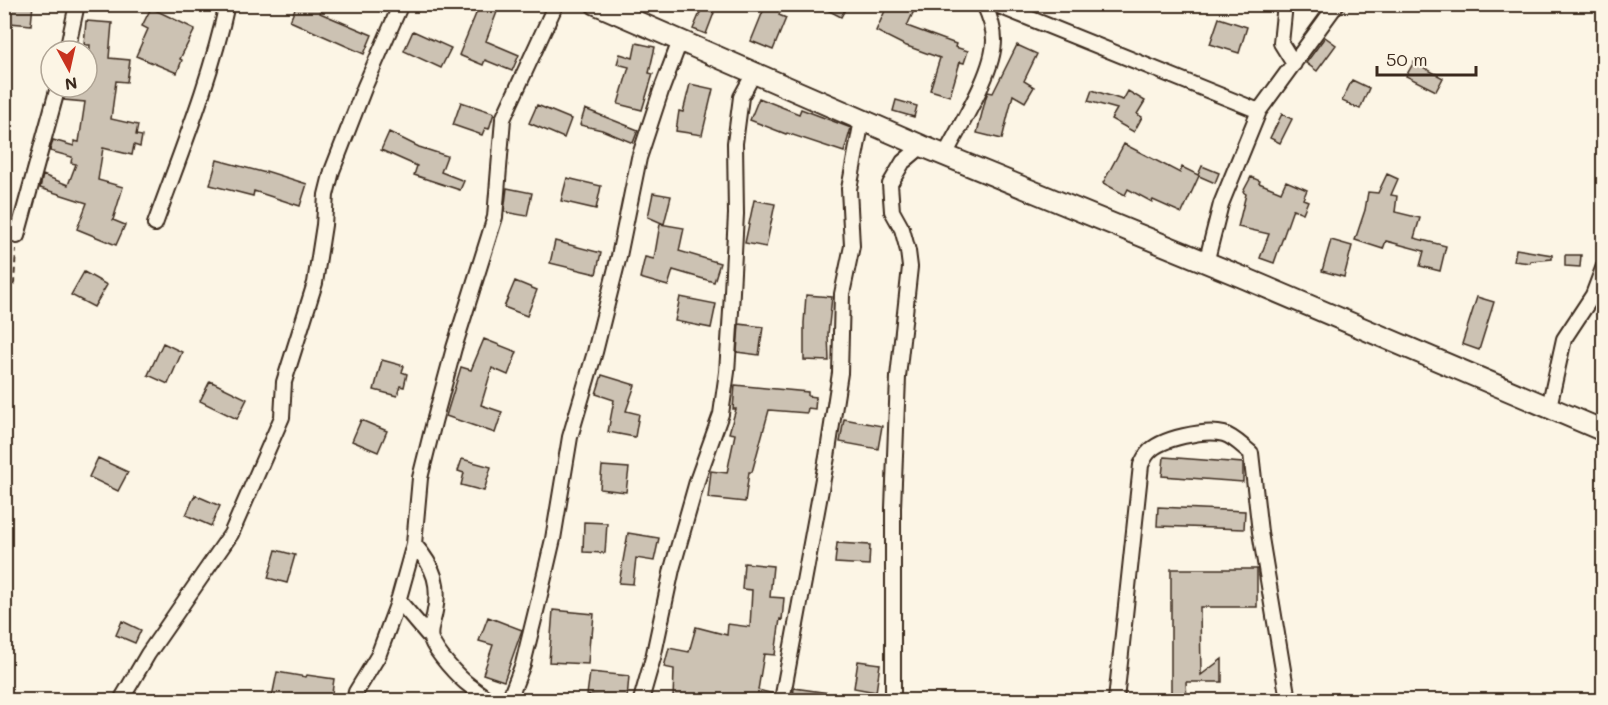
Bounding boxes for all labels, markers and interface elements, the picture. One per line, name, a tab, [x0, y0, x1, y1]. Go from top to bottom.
north arrow	[39, 39, 99, 99]
scale bar	[1377, 39, 1476, 77]
text: 50 m	[1386, 47, 1428, 71]
text: N	[64, 73, 79, 96]

